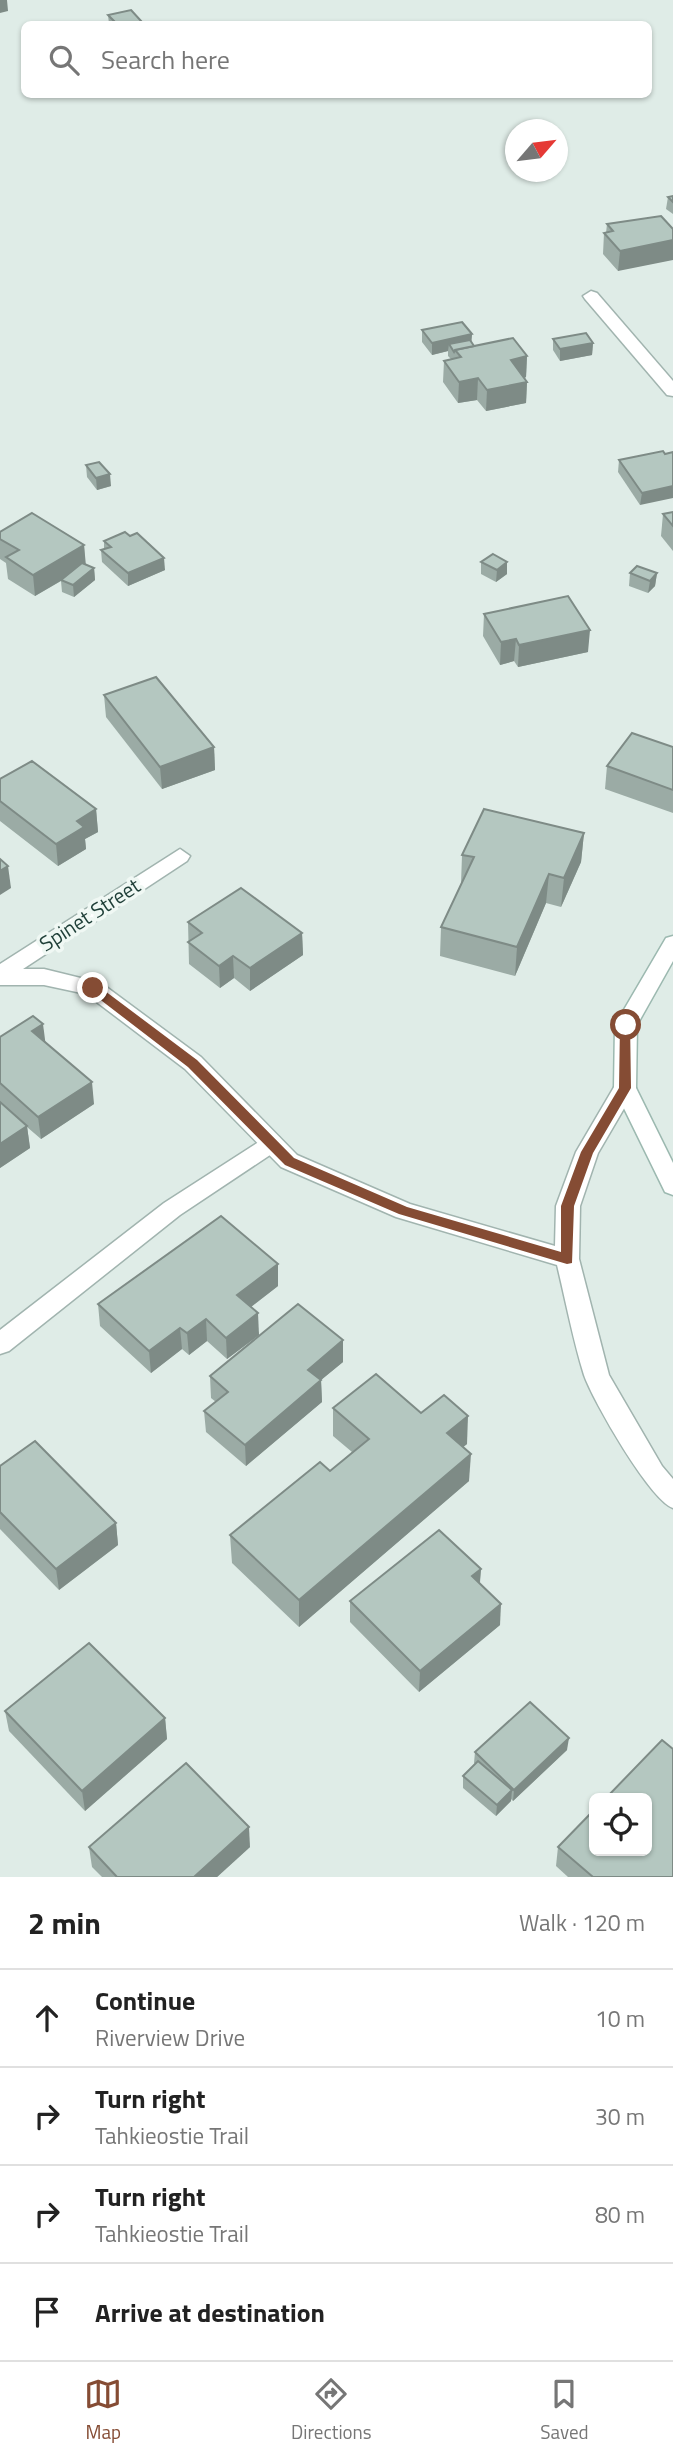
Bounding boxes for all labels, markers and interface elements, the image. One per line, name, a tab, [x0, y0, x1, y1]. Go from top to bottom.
search box	[21, 21, 652, 98]
text: Search here	[101, 40, 230, 79]
icon: search	[45, 41, 83, 79]
north arrow	[505, 119, 568, 182]
street label: Spinet Street	[33, 869, 147, 959]
route end	[77, 972, 108, 1003]
route start	[610, 1009, 641, 1040]
map controls	[589, 1793, 652, 1856]
button: locate	[589, 1793, 652, 1856]
text: 2 min	[28, 1900, 101, 1946]
text: Walk · 120 m	[519, 1905, 645, 1940]
text: Continue	[95, 1981, 195, 2020]
icon: ahead	[28, 1999, 66, 2037]
text: 10 m	[595, 2001, 645, 2036]
text: Riverview Drive	[95, 2020, 245, 2055]
text: Turn right	[95, 2079, 206, 2118]
icon: right	[28, 2097, 66, 2135]
text: 30 m	[595, 2099, 645, 2134]
text: Tahkieostie Trail	[95, 2118, 249, 2153]
text: Turn right	[95, 2177, 206, 2216]
icon: right	[28, 2195, 66, 2233]
text: 80 m	[595, 2197, 645, 2232]
text: Tahkieostie Trail	[95, 2216, 249, 2251]
icon: arrive	[28, 2293, 66, 2331]
text: Arrive at destination	[95, 2293, 325, 2332]
tab: Map	[84, 2375, 122, 2446]
tab: Directions	[291, 2375, 372, 2446]
tab: Saved	[540, 2375, 589, 2446]

